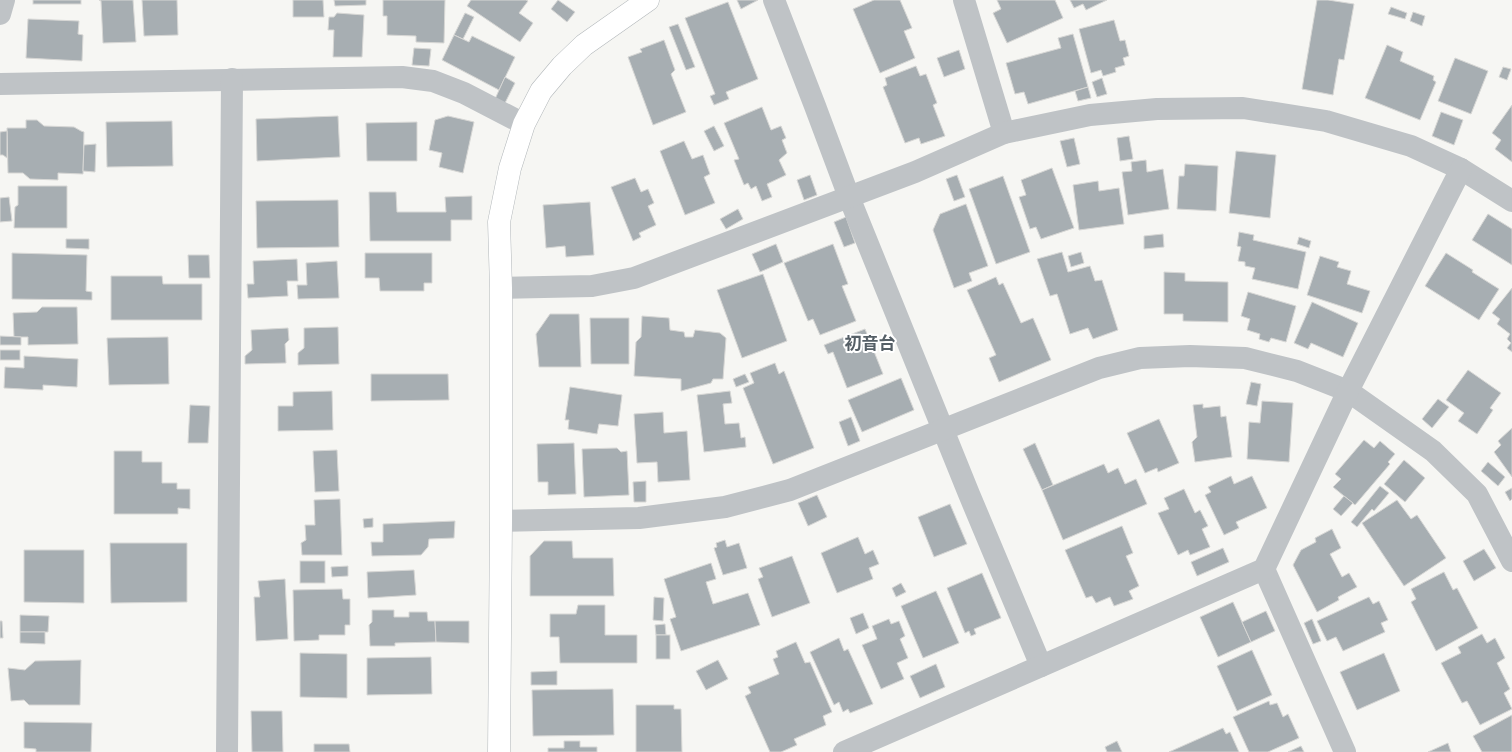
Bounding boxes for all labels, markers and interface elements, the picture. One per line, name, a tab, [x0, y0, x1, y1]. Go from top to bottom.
district label: 初音台	[845, 334, 896, 354]

